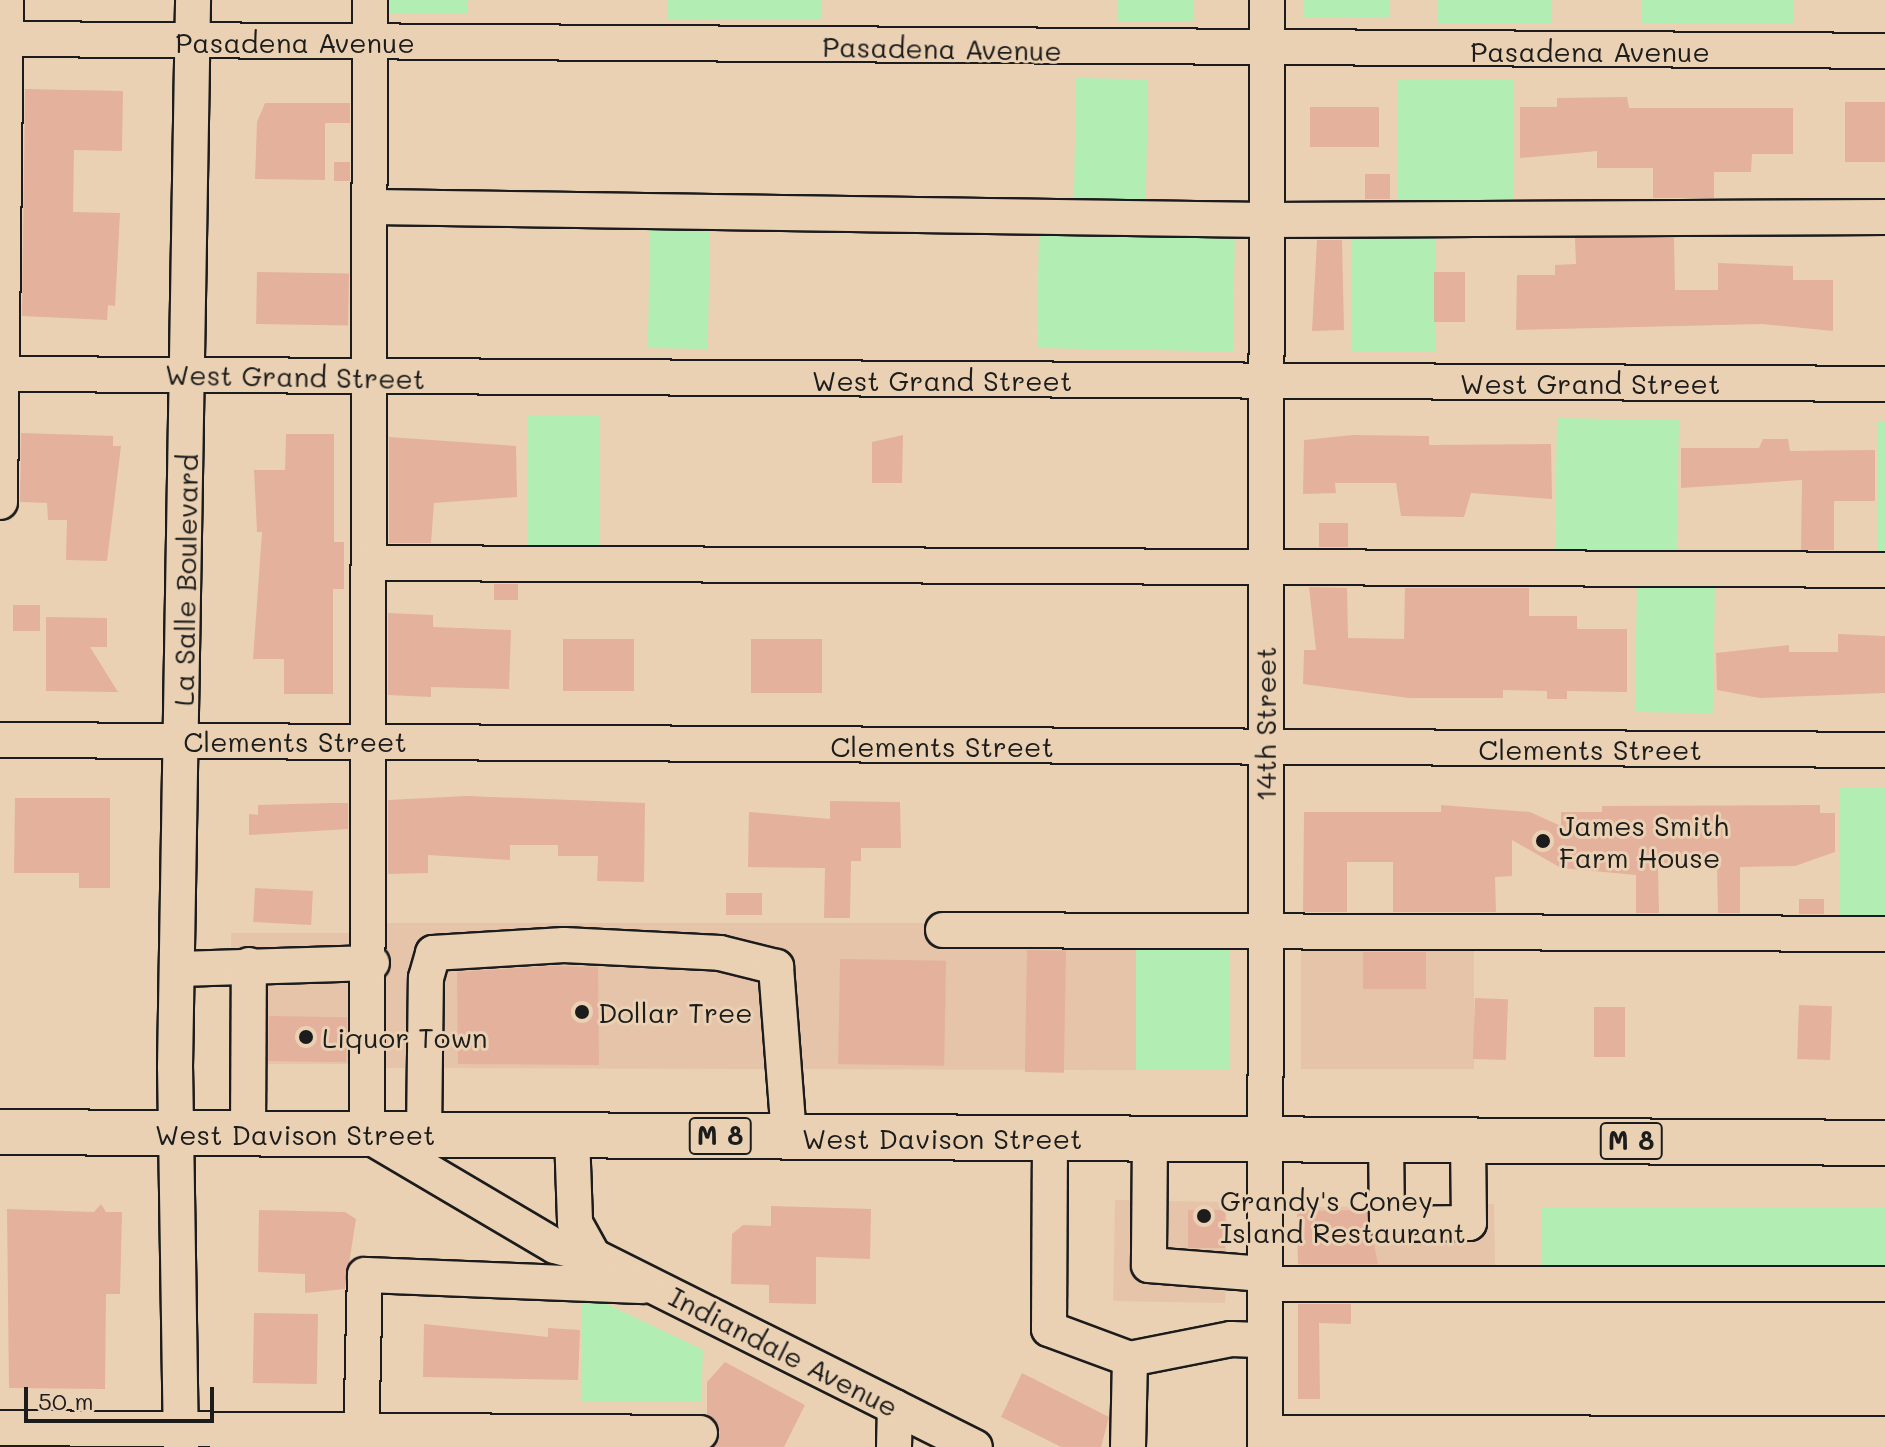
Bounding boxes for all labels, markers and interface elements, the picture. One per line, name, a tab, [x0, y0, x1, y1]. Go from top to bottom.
street label: Pasadena Avenue	[175, 25, 415, 59]
street label: Pasadena Avenue	[822, 29, 1062, 67]
street label: Pasadena Avenue	[1470, 34, 1710, 68]
street label: West Grand Street	[165, 357, 425, 395]
street label: West Grand Street	[812, 363, 1072, 397]
street label: West Grand Street	[1460, 366, 1720, 400]
street label: La Salle Boulevard	[166, 454, 204, 706]
street label: 14th Street	[1248, 646, 1282, 802]
street label: Clements Street	[183, 724, 407, 758]
street label: Clements Street	[830, 729, 1054, 763]
street label: Clements Street	[1478, 732, 1702, 766]
place label: James Smith Farm House	[1559, 808, 1729, 874]
marker: James Smith Farm House	[1534, 832, 1552, 850]
place label: Dollar Tree	[598, 995, 753, 1029]
marker: Dollar Tree	[573, 1003, 591, 1021]
place label: Liquor Town	[322, 1020, 488, 1054]
marker: Liquor Town	[297, 1028, 315, 1046]
road number: M 8	[688, 1114, 752, 1158]
street label: West Davison Street	[155, 1117, 435, 1151]
road number: M 8	[1599, 1119, 1663, 1163]
street label: West Davison Street	[802, 1121, 1082, 1155]
place label: Grandy's Coney Island Restaurant	[1220, 1183, 1466, 1249]
marker: Grandy's Coney Island Restaurant	[1195, 1207, 1213, 1225]
street label: Indiandale Avenue	[664, 1279, 904, 1423]
scale bar	[28, 1371, 218, 1421]
text: 50 m	[38, 1385, 94, 1416]

